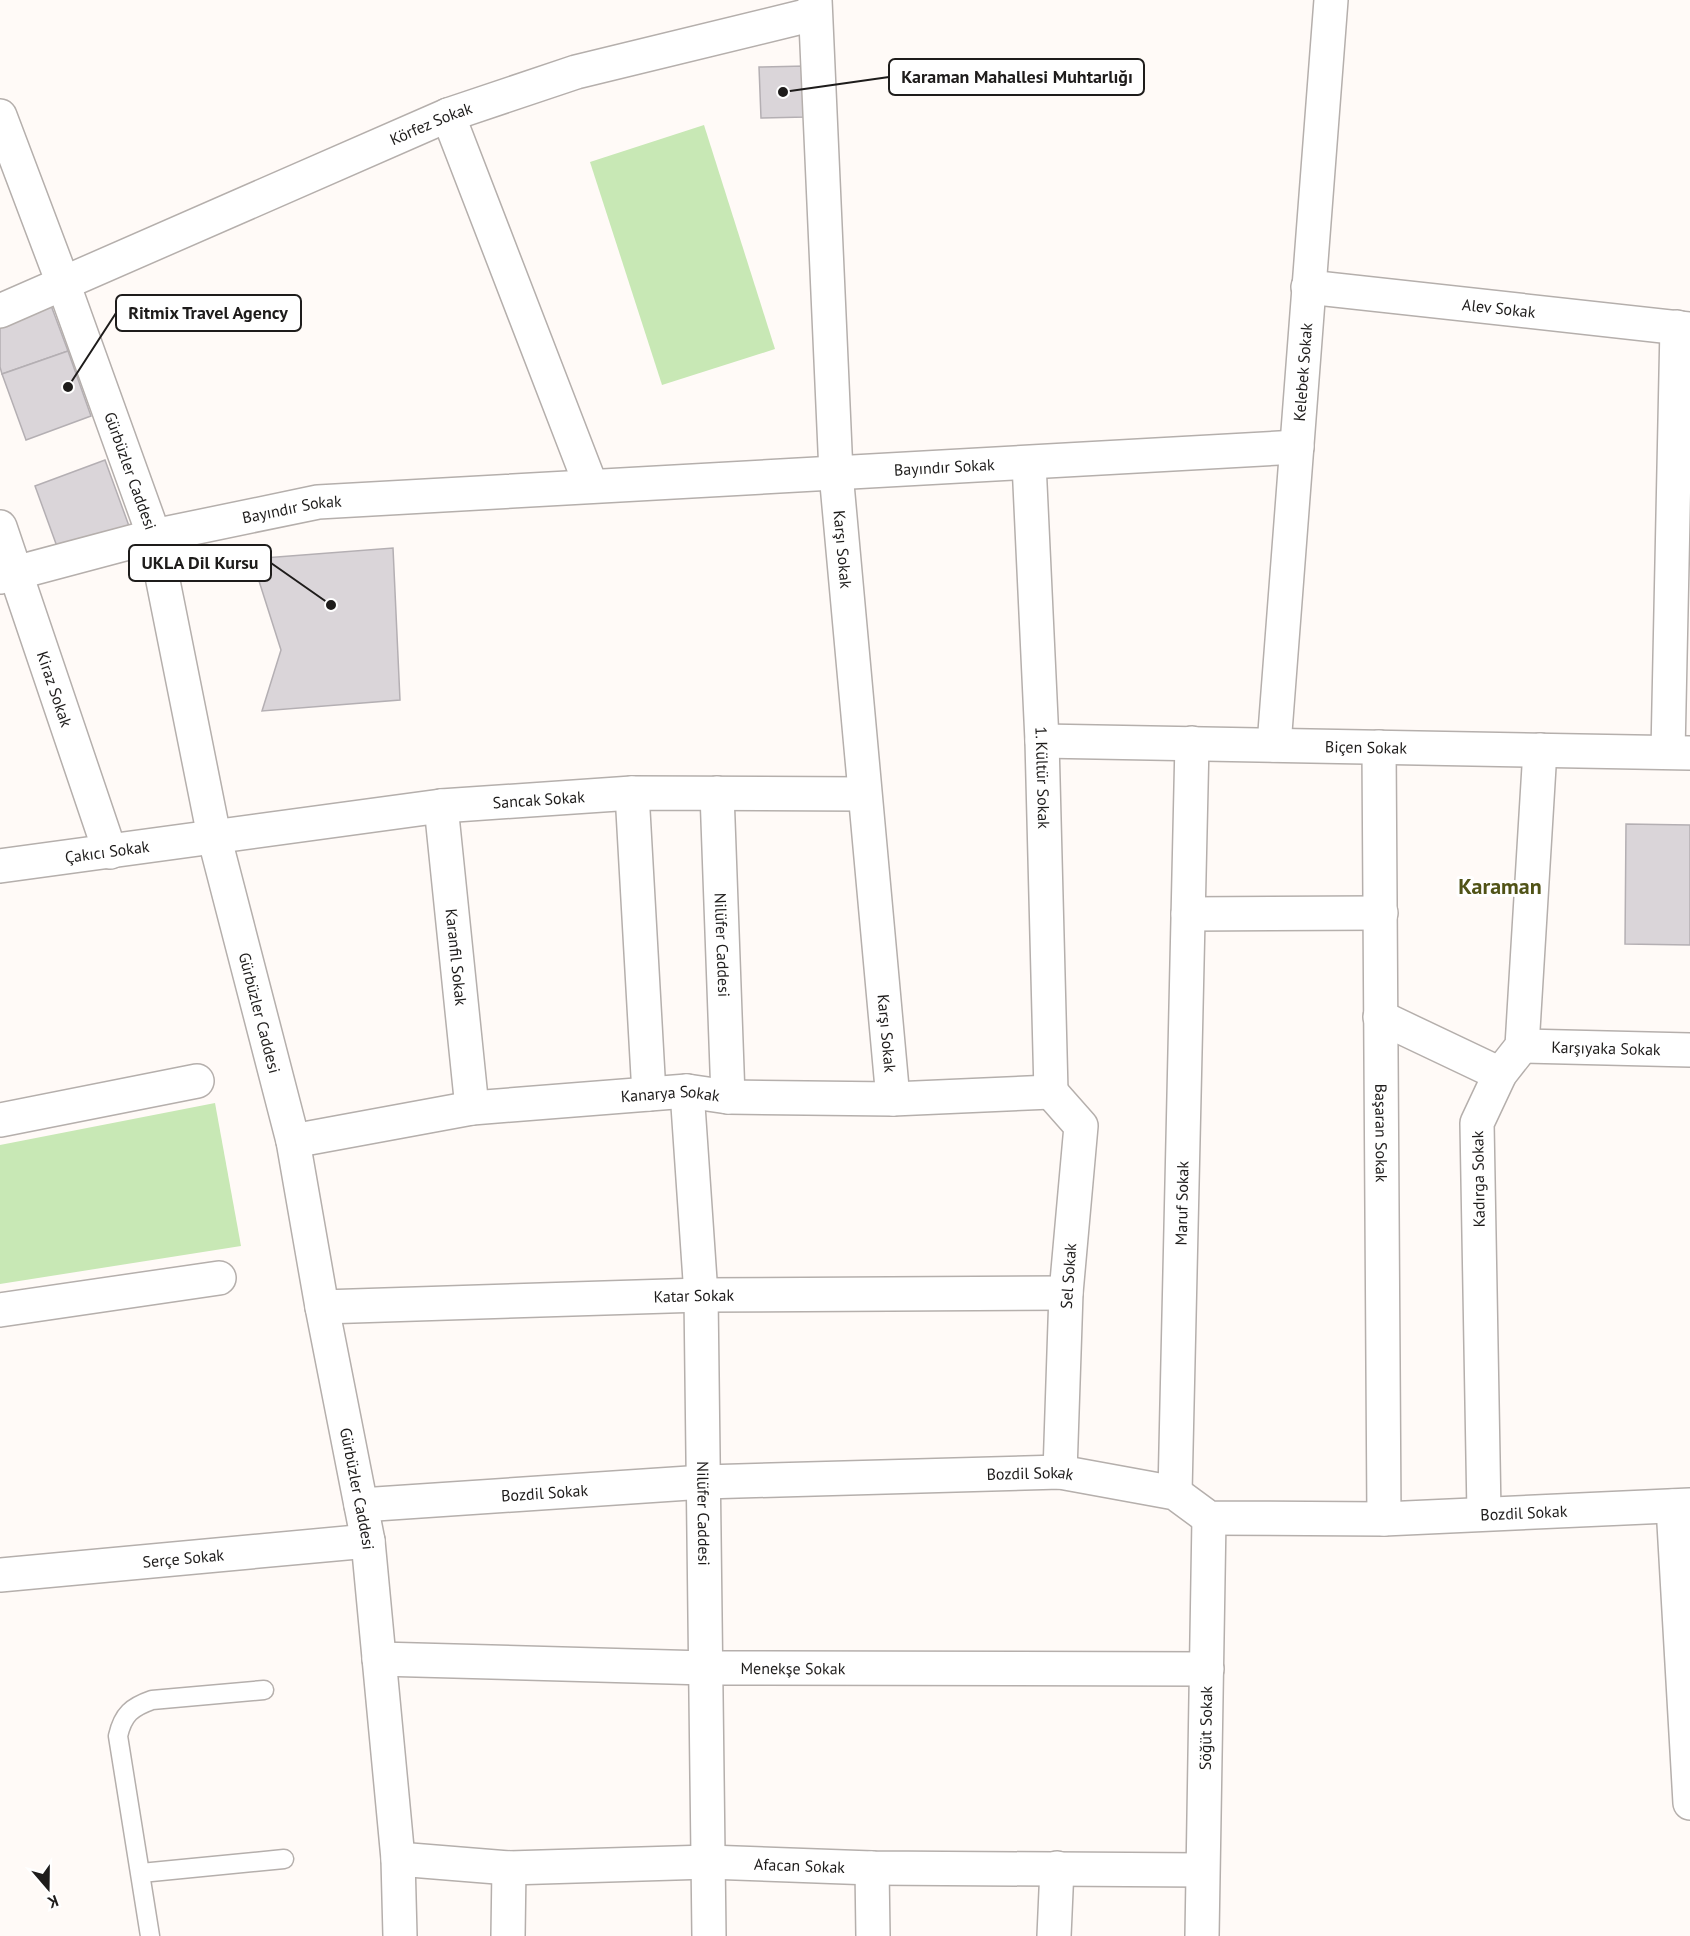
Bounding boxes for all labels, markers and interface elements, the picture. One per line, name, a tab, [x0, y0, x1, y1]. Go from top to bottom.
callout: Karaman Mahallesi Muhtarlığı	[889, 59, 1144, 95]
text: Karaman Mahallesi Muhtarlığı	[901, 65, 1133, 88]
street label: Körfez Sokak	[387, 98, 475, 149]
street label: Alev Sokak	[1461, 294, 1537, 322]
callout: Ritmix Travel Agency	[116, 295, 301, 331]
text: Ritmix Travel Agency	[128, 301, 288, 324]
street label: Kelebek Sokak	[1289, 322, 1316, 422]
street label: Gürbüzler Caddesi	[100, 409, 161, 532]
street label: Bayındır Sokak	[893, 454, 995, 480]
street label: Bayındır Sokak	[240, 491, 342, 527]
street label: Karşı Sokak	[829, 509, 856, 589]
callout: UKLA Dil Kursu	[129, 545, 271, 581]
text: UKLA Dil Kursu	[142, 551, 258, 574]
street label: Kiraz Sokak	[33, 648, 77, 730]
street label: 1. Kültür Sokak	[1031, 726, 1054, 829]
street label: Biçen Sokak	[1325, 736, 1407, 758]
street label: Sancak Sokak	[492, 786, 586, 812]
street label: Çakıcı Sokak	[64, 836, 151, 867]
district label: Karaman	[1458, 872, 1542, 900]
street label: Nilüfer Caddesi	[711, 892, 734, 997]
street label: Karanfil Sokak	[442, 908, 471, 1007]
street label: Gürbüzler Caddesi	[235, 950, 285, 1075]
street label: Karşı Sokak	[873, 993, 901, 1073]
street label: Karşıyaka Sokak	[1551, 1037, 1661, 1059]
street label: Kanarya Sokak	[620, 1081, 721, 1106]
street label: Başaran Sokak	[1371, 1084, 1392, 1183]
street label: Kadırga Sokak	[1467, 1130, 1489, 1228]
street label: Maruf Sokak	[1171, 1160, 1193, 1246]
street label: Sel Sokak	[1056, 1242, 1080, 1310]
street label: Katar Sokak	[653, 1285, 735, 1306]
street label: Gürbüzler Caddesi	[336, 1426, 379, 1551]
street label: Nilüfer Caddesi	[693, 1461, 714, 1566]
street label: Bozdil Sokak	[986, 1462, 1076, 1484]
street label: Bozdil Sokak	[500, 1480, 589, 1506]
street label: Bozdil Sokak	[1480, 1501, 1568, 1525]
street label: Serçe Sokak	[142, 1544, 225, 1572]
street label: Menekşe Sokak	[740, 1658, 846, 1678]
street label: Söğüt Sokak	[1195, 1685, 1216, 1770]
street label: Afacan Sokak	[754, 1854, 846, 1877]
north arrow	[18, 1858, 78, 1918]
text: K	[45, 1891, 61, 1913]

